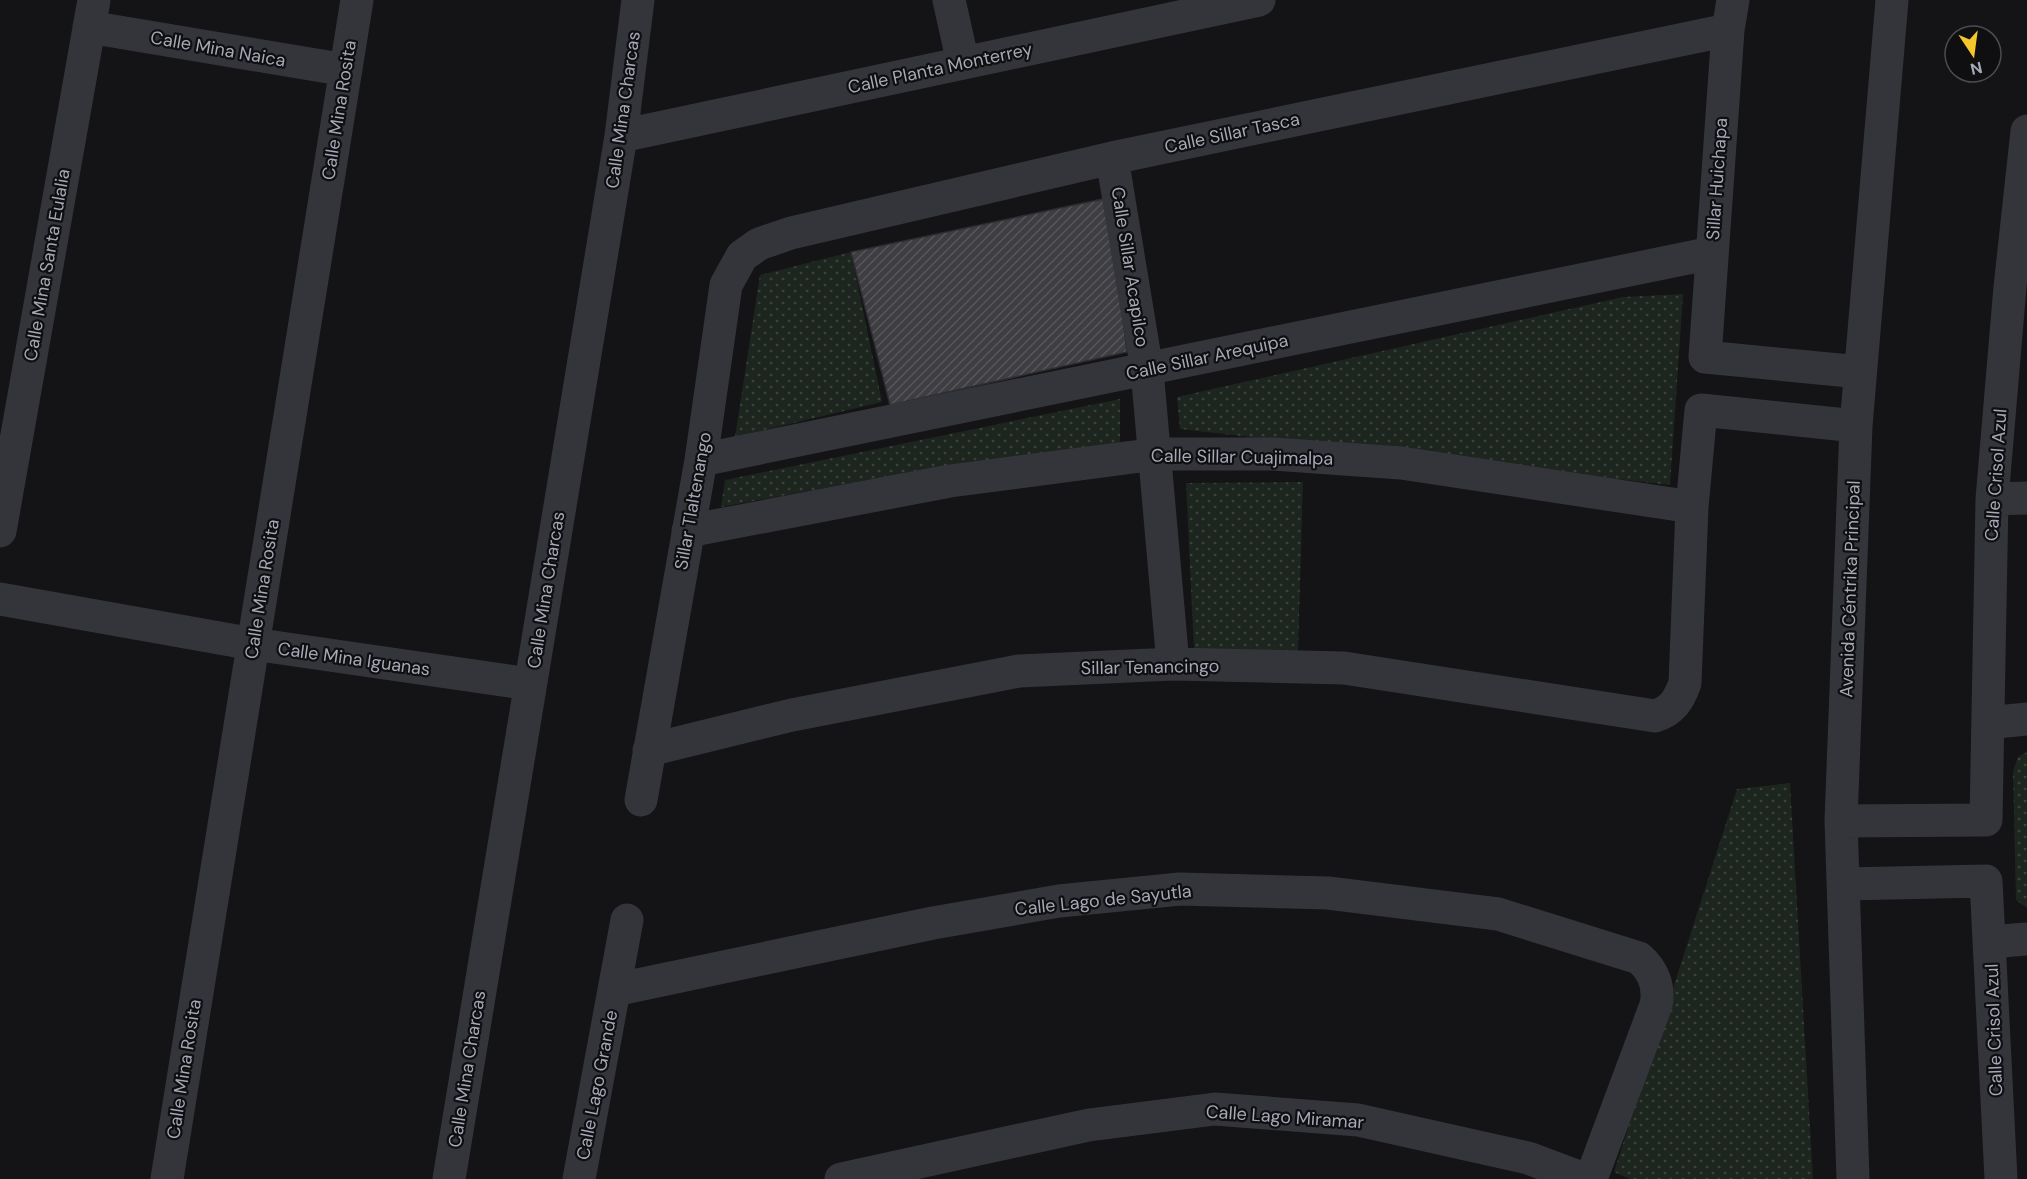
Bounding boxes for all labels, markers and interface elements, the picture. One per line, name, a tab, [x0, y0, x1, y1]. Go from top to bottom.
north arrow	[1943, 24, 2003, 84]
street label: Calle Mina Naica	[149, 25, 287, 73]
street label: Calle Mina Charcas	[600, 30, 646, 190]
street label: Calle Planta Monterrey	[846, 37, 1034, 99]
street label: Calle Mina Rosita	[316, 38, 362, 182]
text: N	[1968, 57, 1984, 80]
street label: Calle Sillar Tasca	[1162, 107, 1302, 159]
street label: Sillar Huichapa	[1701, 117, 1733, 241]
street label: Calle Mina Santa Eulalia	[18, 167, 76, 363]
street label: Calle Sillar Acapilco	[1105, 185, 1155, 349]
street label: Calle Sillar Arequipa	[1124, 328, 1290, 386]
street label: Calle Crisol Azul	[1979, 408, 2013, 542]
street label: Sillar Tlaltenango	[669, 430, 717, 572]
street label: Calle Sillar Cuajimalpa	[1151, 443, 1333, 471]
street label: Avenida Céntrika Principal	[1834, 480, 1866, 698]
street label: Calle Mina Charcas	[522, 510, 570, 670]
street label: Calle Mina Rosita	[239, 517, 285, 661]
street label: Calle Mina Iguanas	[276, 636, 432, 682]
street label: Sillar Tenancingo	[1081, 654, 1219, 680]
street label: Calle Lago de Sayutla	[1013, 879, 1193, 921]
street label: Calle Crisol Azul	[1980, 963, 2008, 1097]
street label: Calle Mina Charcas	[443, 989, 491, 1149]
street label: Calle Mina Rosita	[161, 997, 207, 1141]
street label: Calle Lago Grande	[571, 1008, 623, 1162]
street label: Calle Lago Miramar	[1205, 1099, 1365, 1135]

